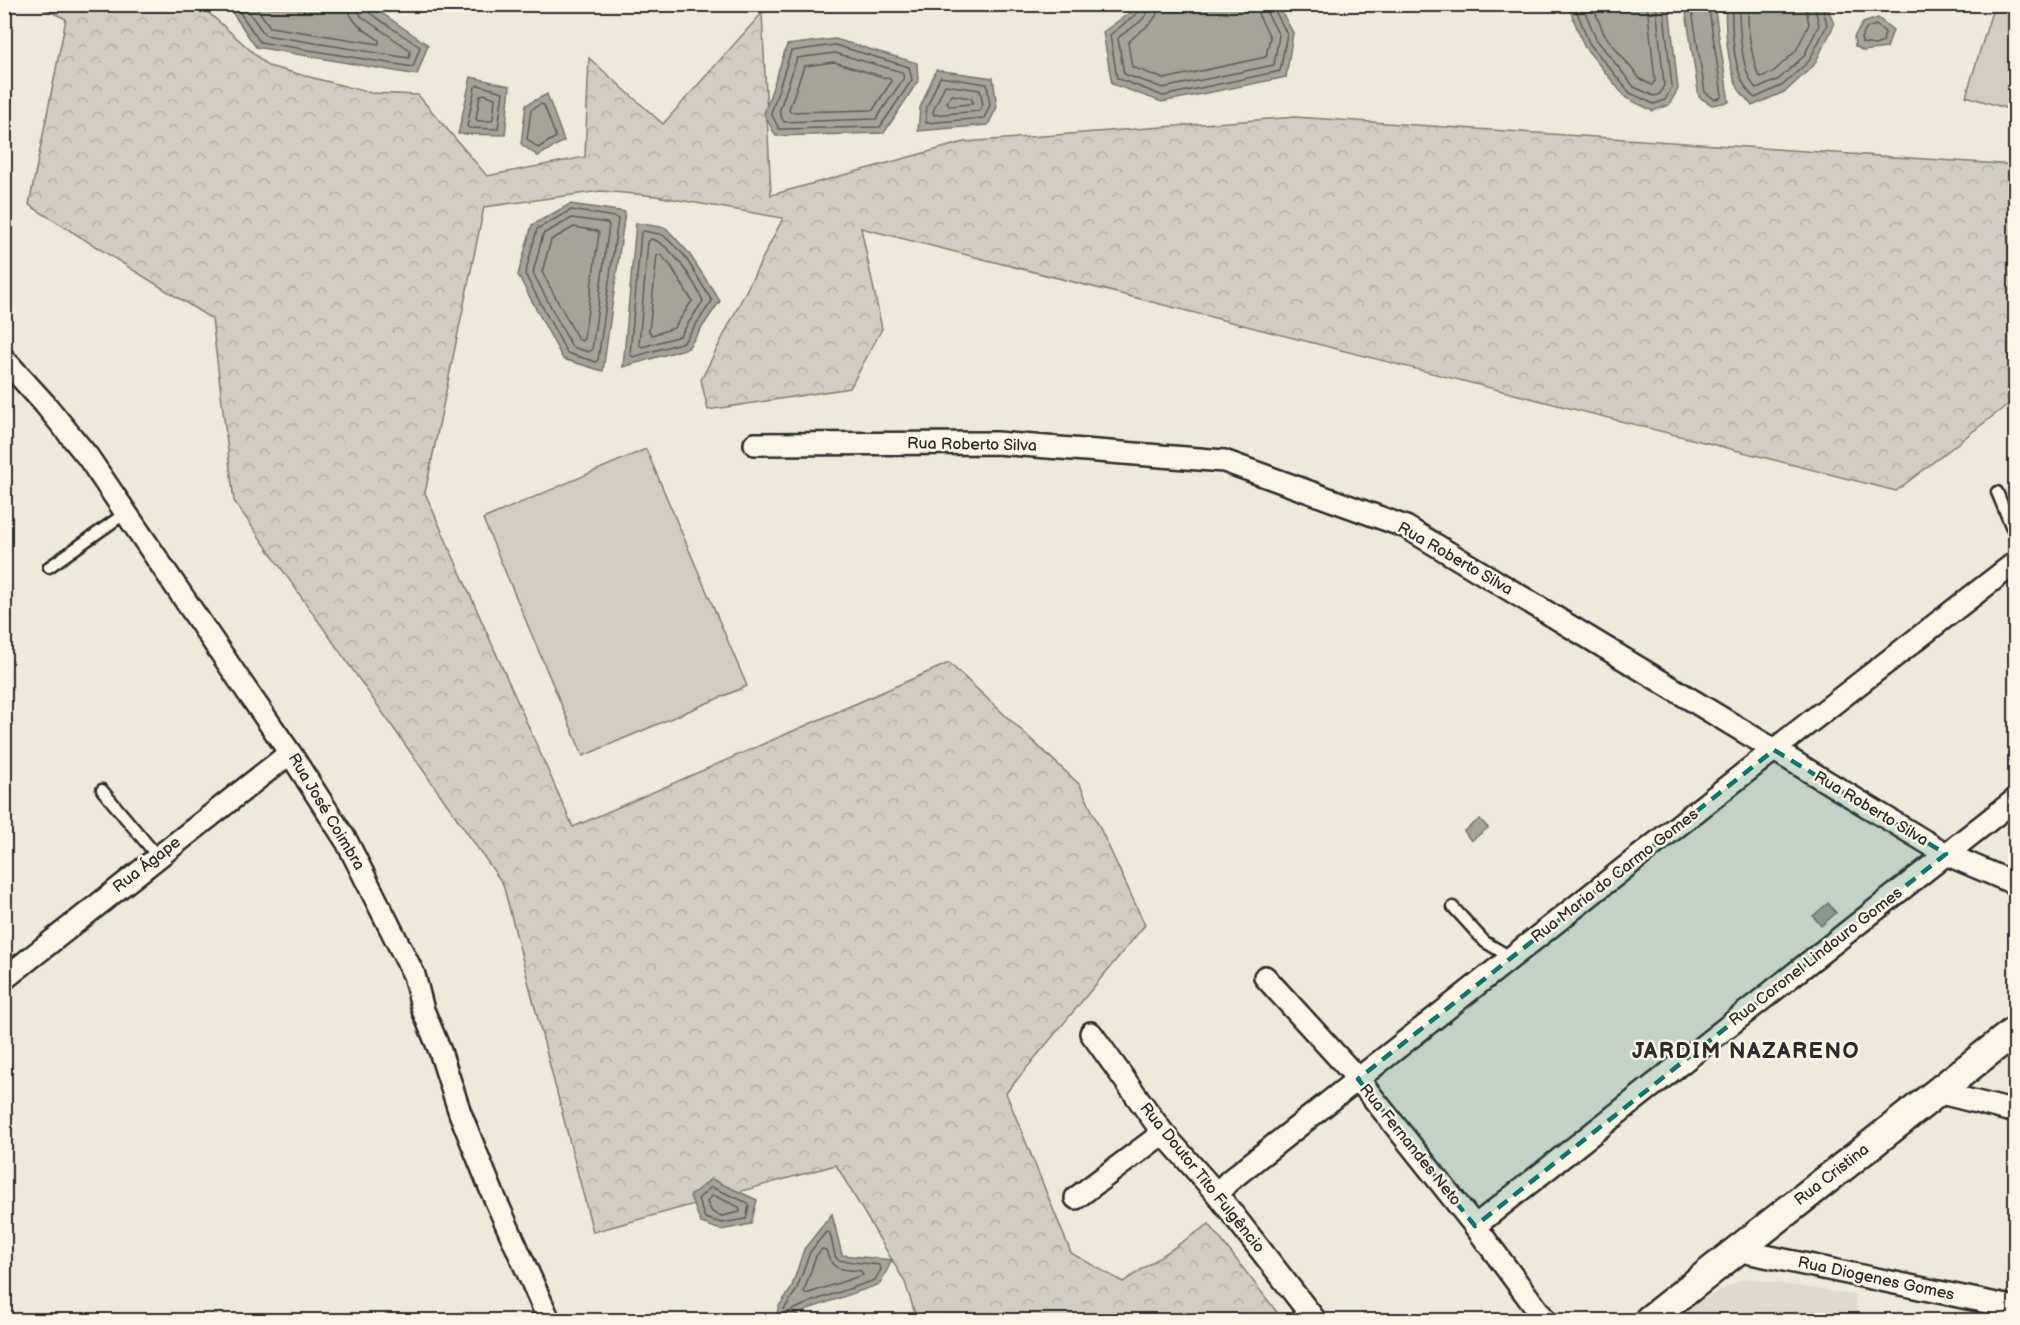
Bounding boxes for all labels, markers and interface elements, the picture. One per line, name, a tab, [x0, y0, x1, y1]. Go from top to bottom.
street label: Rua Roberto Silva	[907, 434, 1037, 456]
street label: Rua Roberto Silva	[1394, 518, 1516, 600]
street label: Rua José Coimbra	[284, 750, 368, 874]
street label: Rua Roberto Silva	[1811, 767, 1931, 851]
street label: Rua Maria do Carmo Gomes	[1528, 805, 1702, 947]
street label: Rua Ágape	[108, 831, 185, 897]
street label: Rua Coronel Lindouro Gomes	[1726, 883, 1906, 1031]
district label: JARDIM NAZARENO	[1632, 1038, 1860, 1065]
street label: Rua Fernandes Neto	[1355, 1080, 1465, 1210]
street label: Rua Doutor Tito Fulgêncio	[1136, 1099, 1268, 1257]
street label: Rua Cristina	[1791, 1140, 1873, 1210]
street label: Rua Diogenes Gomes	[1796, 1253, 1956, 1305]

